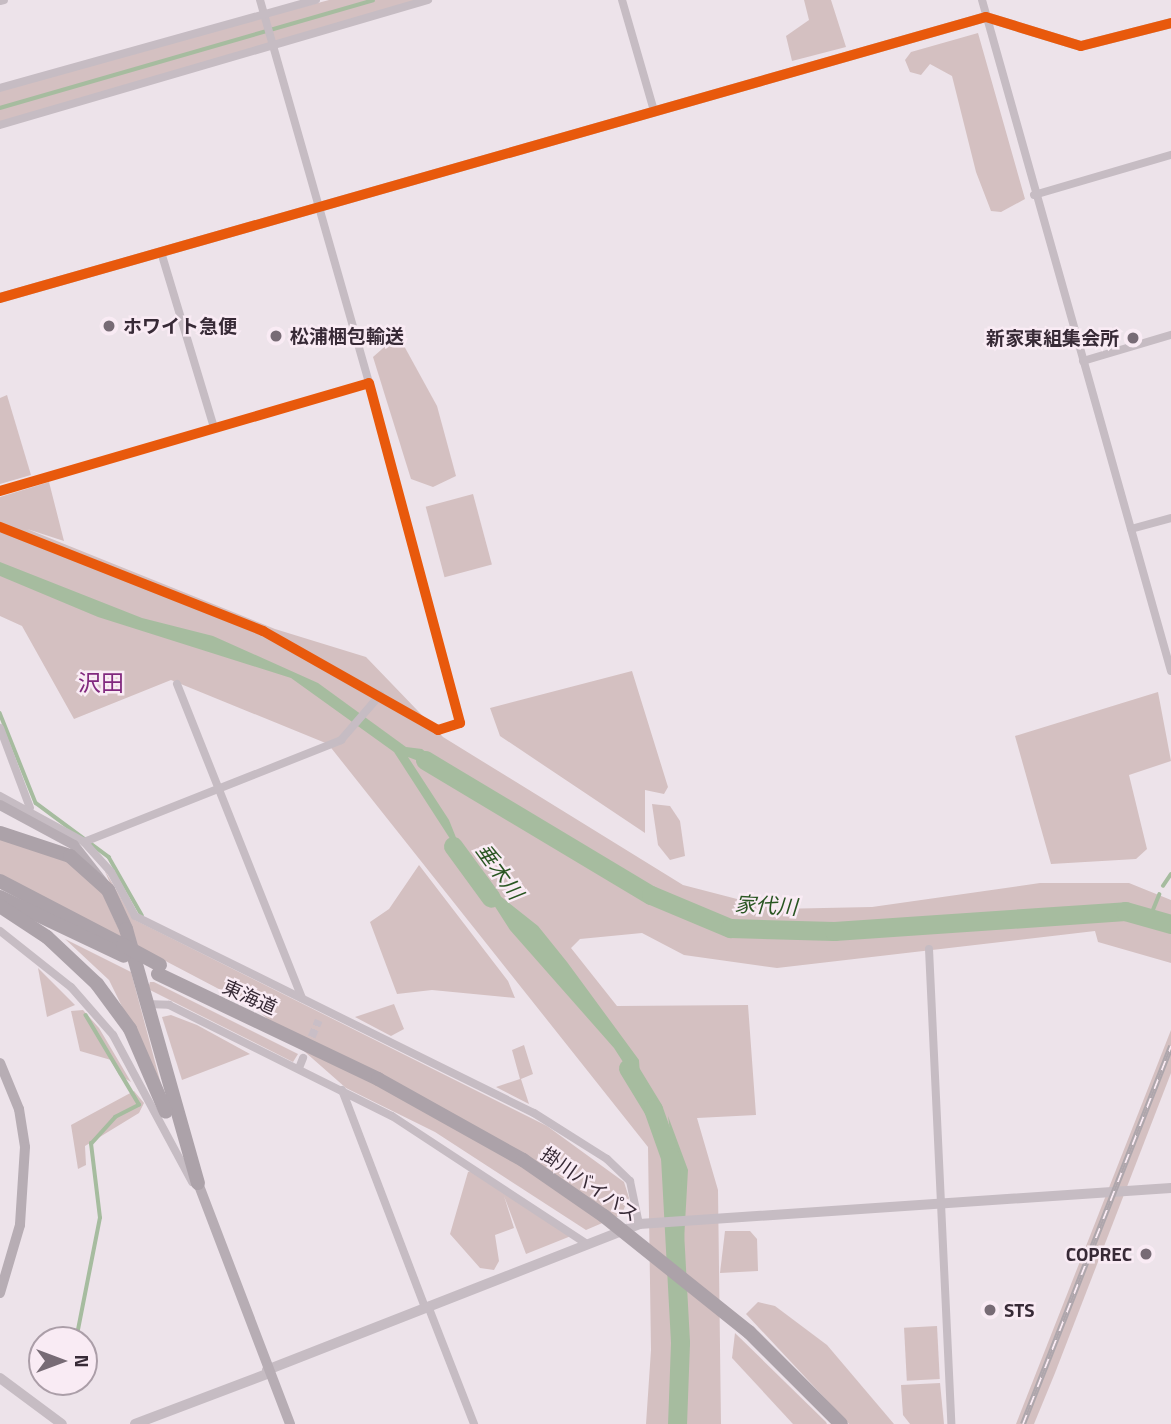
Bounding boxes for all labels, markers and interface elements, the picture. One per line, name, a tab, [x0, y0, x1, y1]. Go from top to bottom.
place label: ホワイト急便	[123, 315, 237, 337]
marker: ホワイト急便	[101, 318, 117, 334]
place label: 松浦梱包輸送	[290, 325, 404, 347]
place label: 新家東組集会所	[986, 327, 1119, 349]
marker: 松浦梱包輸送	[268, 328, 284, 344]
marker: 新家東組集会所	[1125, 330, 1141, 346]
district label: 沢田	[78, 669, 124, 697]
water label: 垂木川	[471, 838, 529, 904]
water label: 家代川	[734, 891, 798, 919]
street label: 東海道	[219, 975, 281, 1019]
street label: 掛川バイパス	[537, 1142, 643, 1226]
place label: COPREC	[1066, 1243, 1132, 1265]
marker: COPREC	[1138, 1246, 1154, 1262]
place label: STS	[1004, 1299, 1035, 1321]
marker: STS	[982, 1302, 998, 1318]
north arrow	[28, 1326, 98, 1396]
text: N	[68, 1354, 97, 1368]

